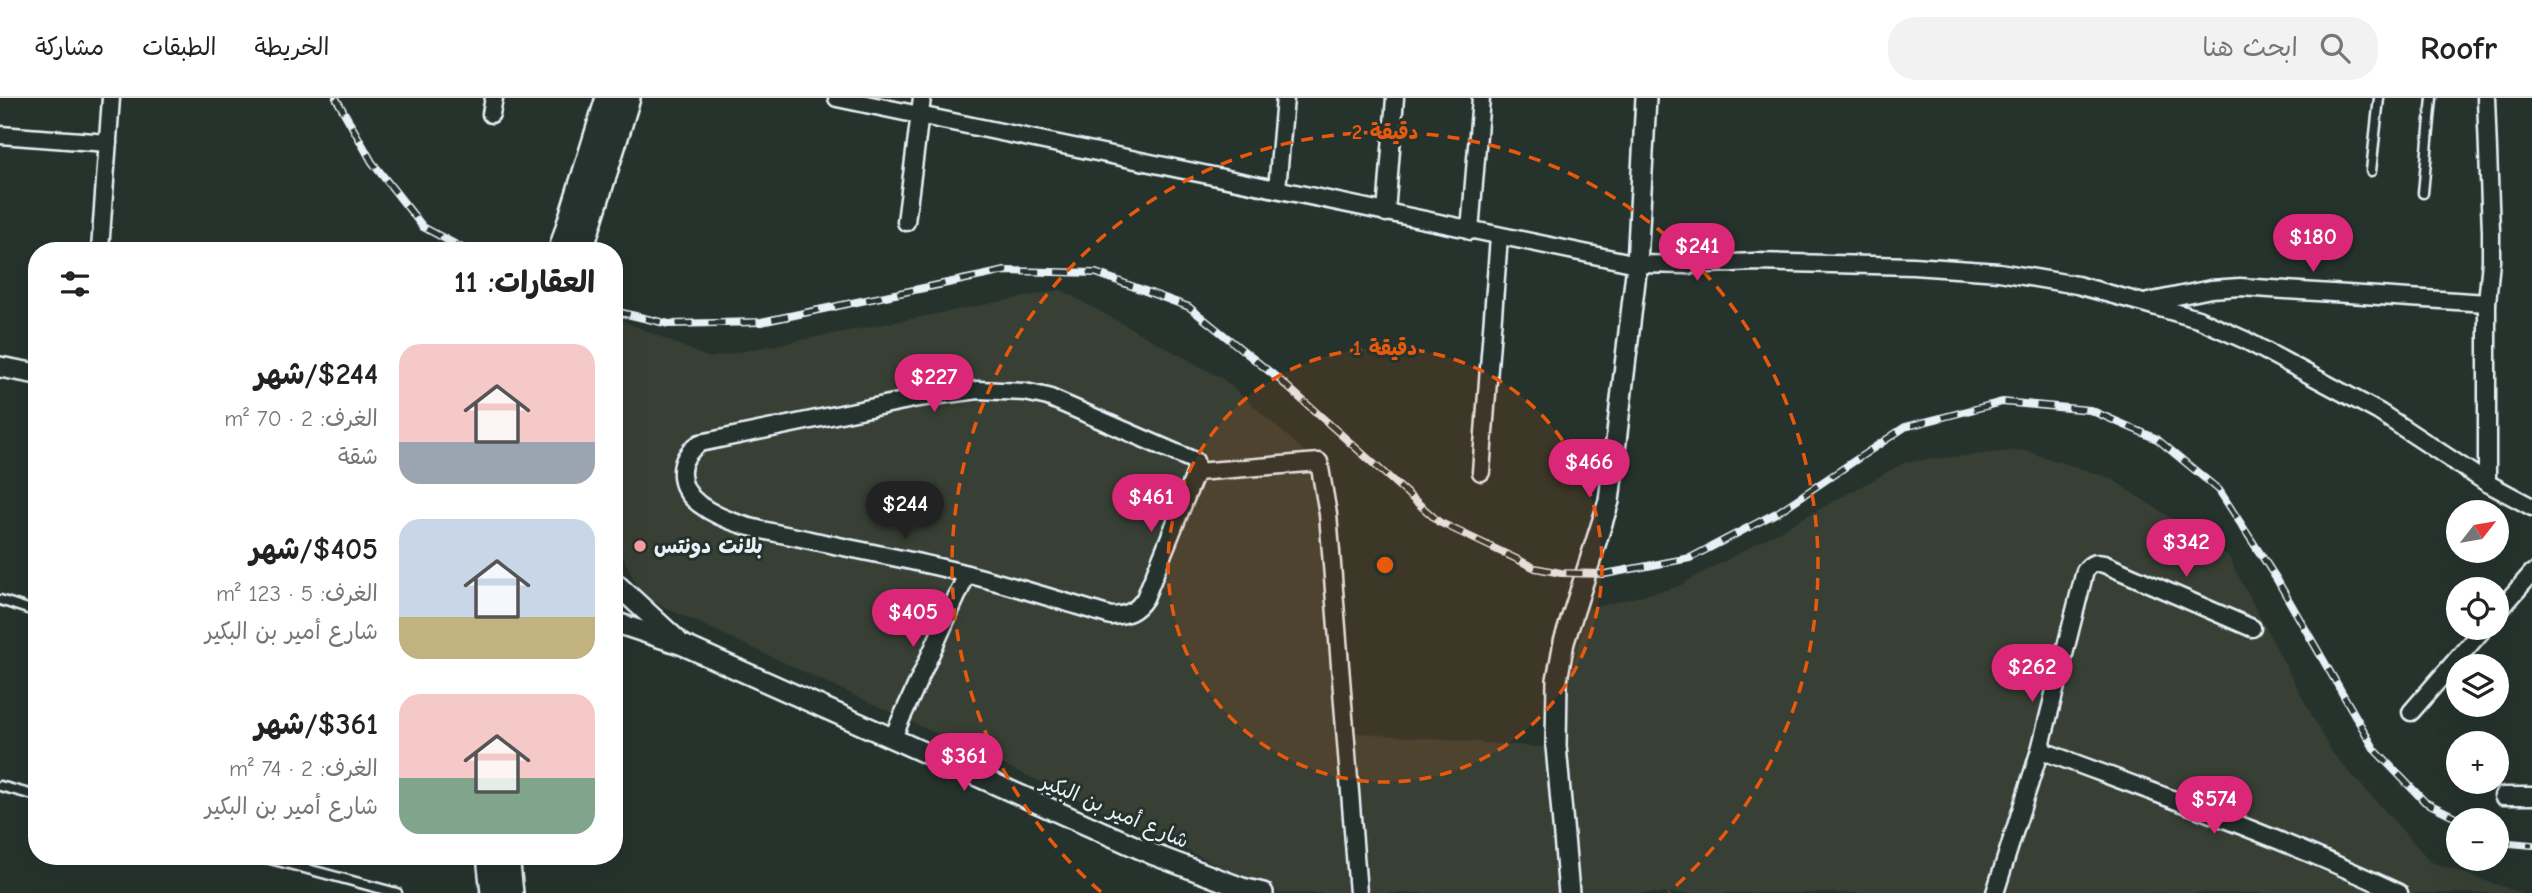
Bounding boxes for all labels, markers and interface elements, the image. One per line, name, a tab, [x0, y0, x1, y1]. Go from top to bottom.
search box	[1888, 17, 2378, 80]
icon: search	[2316, 29, 2354, 67]
text: Roofr	[2420, 29, 2497, 67]
text: مشاركة	[35, 33, 104, 61]
text: الطبقات	[142, 33, 217, 61]
text: الخريطة	[255, 33, 329, 61]
text: ابحث هنا	[2202, 33, 2298, 63]
text: 2 دقيقة	[1352, 120, 1418, 145]
pin: $180	[2272, 214, 2354, 274]
pin: $241	[1656, 223, 1738, 283]
text: $180	[2289, 223, 2337, 250]
text: $241	[1675, 232, 1719, 259]
icon: filters	[56, 265, 94, 303]
text: العقارات: 11	[454, 265, 595, 300]
text: 1 دقيقة	[1353, 336, 1417, 361]
pin: $227	[893, 354, 975, 414]
text: $244/شهر	[255, 357, 378, 392]
text: $227	[911, 363, 957, 390]
icon: home	[455, 372, 539, 456]
text: الغرف: 2 · 70 m²	[224, 405, 378, 432]
pin: $466	[1548, 440, 1630, 499]
text: شقة	[338, 443, 378, 470]
text: $466	[1565, 448, 1613, 475]
pin: $461	[1110, 474, 1192, 534]
pin: $244	[864, 482, 946, 541]
text: $461	[1128, 483, 1174, 510]
text: $244	[882, 490, 928, 517]
north arrow	[2446, 500, 2510, 564]
map controls	[2446, 500, 2509, 871]
pin: $342	[2145, 519, 2227, 579]
text: $342	[2162, 528, 2210, 555]
text: $405/شهر	[250, 532, 378, 567]
place label: بلانت دونتس	[654, 534, 763, 559]
marker: بلانت دونتس	[632, 538, 648, 554]
icon: home	[455, 547, 539, 631]
centre of rings	[1373, 553, 1397, 577]
button: locate	[2446, 577, 2509, 640]
text: الغرف: 5 · 123 m²	[216, 580, 378, 607]
pin: $405	[872, 589, 954, 649]
text: $405	[888, 598, 938, 625]
text: شارع أمير بن البكير	[205, 618, 378, 645]
pin: $262	[1991, 644, 2073, 704]
text: $262	[2008, 653, 2056, 680]
button: layers	[2446, 654, 2509, 717]
text: $361/شهر	[255, 707, 378, 742]
icon: home	[455, 722, 539, 806]
button: +	[2446, 731, 2509, 794]
pin: $361	[923, 734, 1005, 793]
text: $361	[941, 742, 987, 769]
text: الغرف: 2 · 74 m²	[229, 755, 378, 782]
street label: شارع أمير بن البكير	[1035, 768, 1192, 856]
pin: $574	[2173, 776, 2255, 836]
text: $574	[2191, 785, 2237, 812]
text: شارع أمير بن البكير	[205, 793, 378, 820]
button: −	[2446, 808, 2509, 871]

